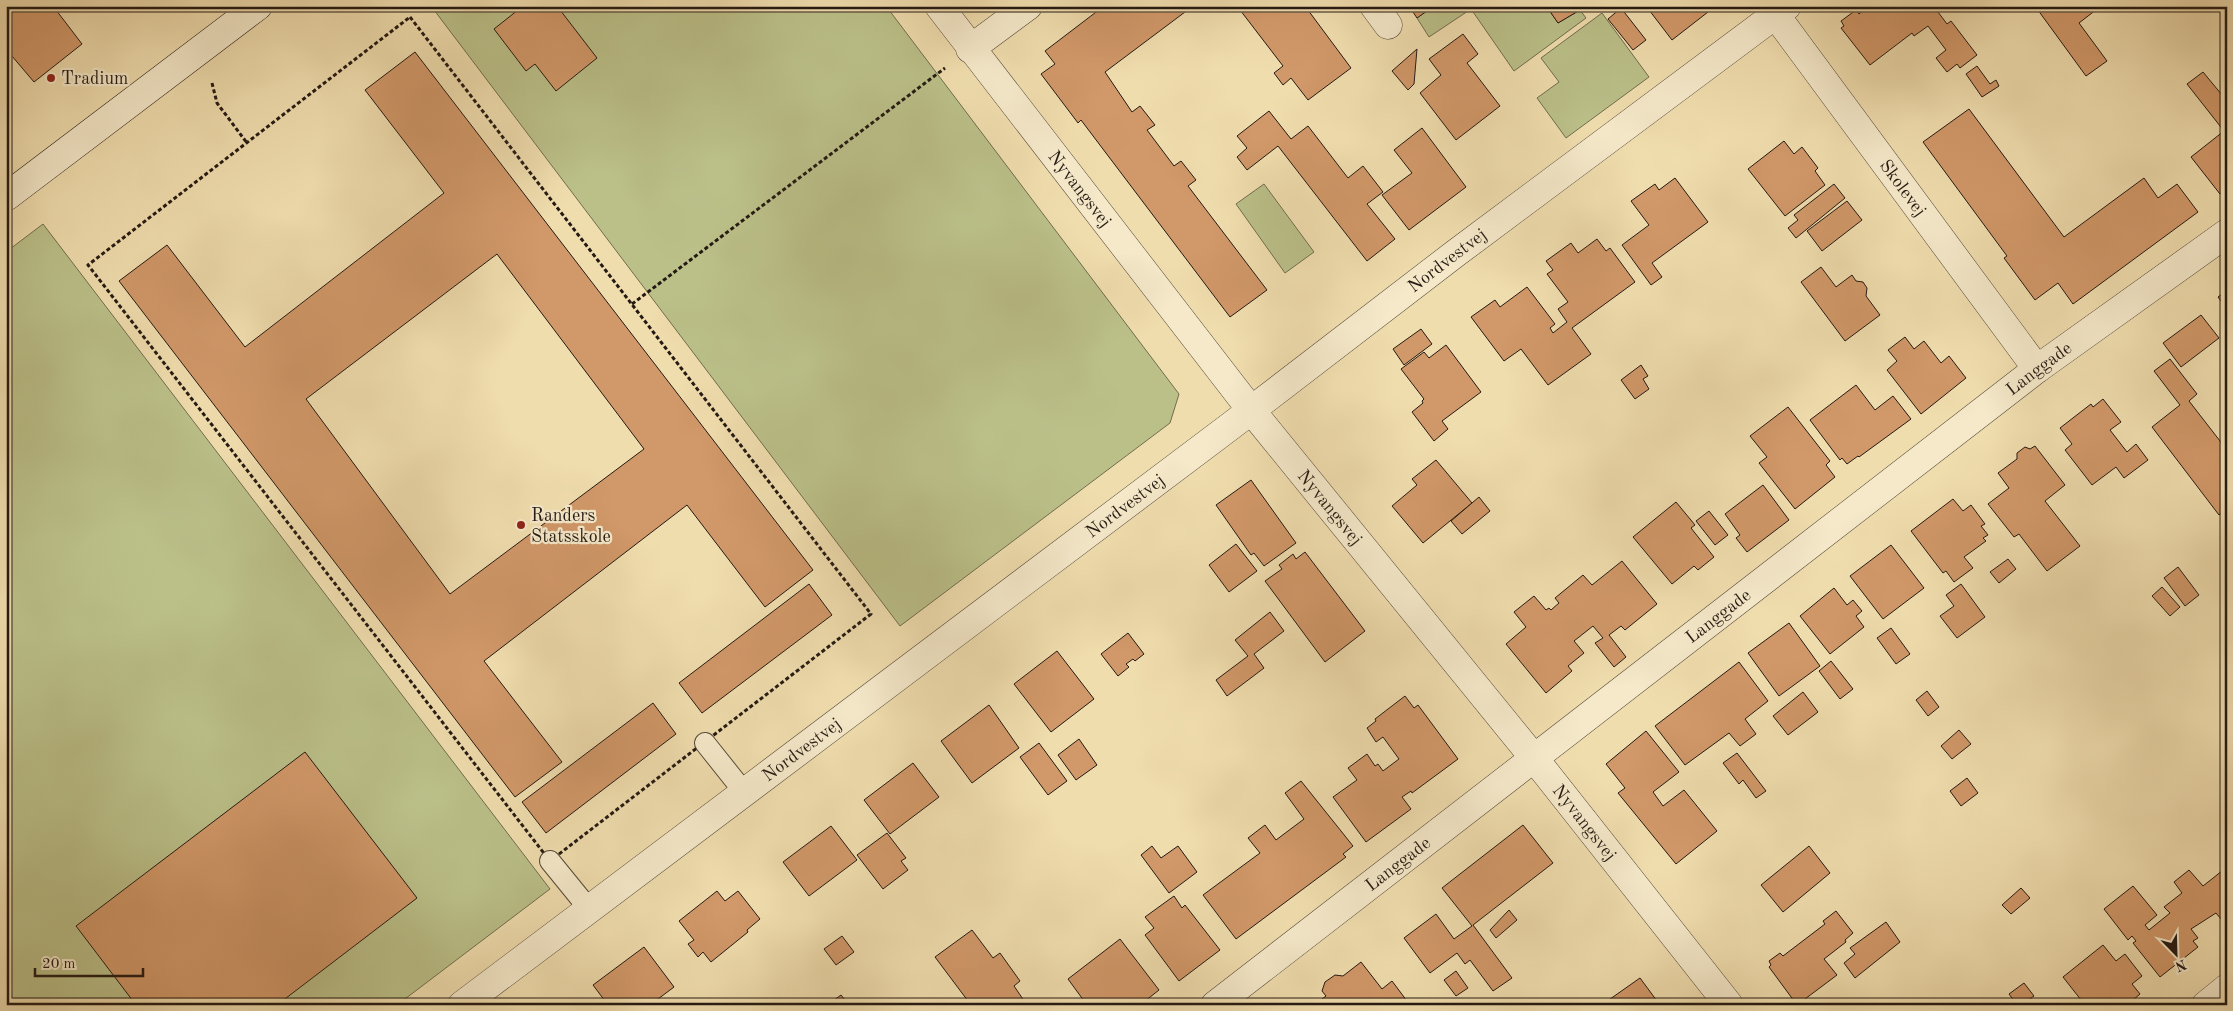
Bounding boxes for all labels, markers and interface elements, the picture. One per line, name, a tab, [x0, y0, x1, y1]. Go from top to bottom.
place label: Tradium	[61, 70, 128, 88]
marker: Tradium	[45, 72, 57, 84]
street label: Nyvangsvej	[1044, 148, 1114, 231]
street label: Skolevej	[1876, 157, 1929, 220]
street label: Nordvestvej	[1405, 225, 1490, 296]
street label: Langgade	[2003, 339, 2075, 399]
street label: Nyvangsvej	[1294, 467, 1365, 549]
street label: Nordvestvej	[1083, 471, 1168, 542]
place label: Randers Statsskole	[531, 507, 611, 546]
marker: Randers Statsskole	[515, 519, 527, 531]
street label: Langgade	[1683, 586, 1754, 647]
street label: Nordvestvej	[759, 715, 845, 785]
street label: Nyvangsvej	[1549, 782, 1619, 864]
street label: Langgade	[1362, 834, 1434, 895]
north arrow	[2150, 928, 2200, 978]
scale bar	[35, 946, 142, 978]
text: 20 m	[42, 957, 76, 972]
text: N	[2173, 957, 2188, 974]

